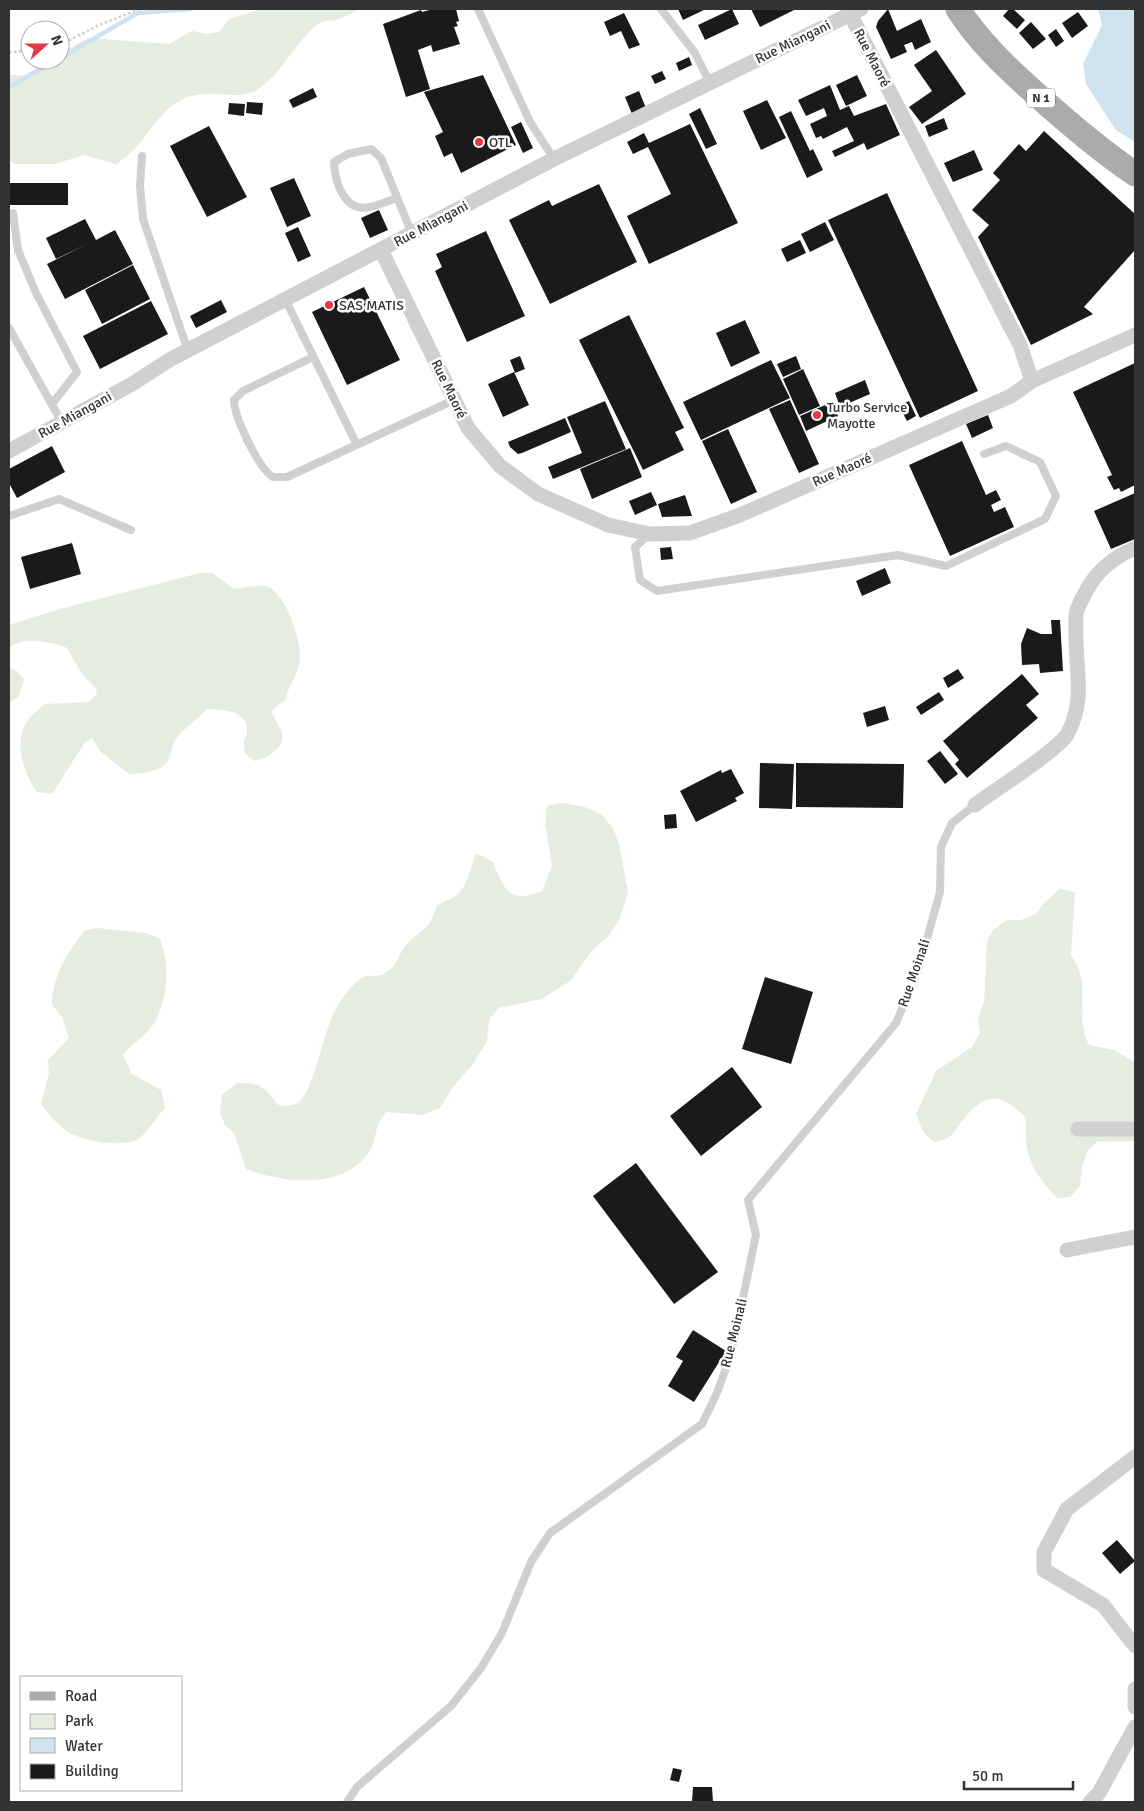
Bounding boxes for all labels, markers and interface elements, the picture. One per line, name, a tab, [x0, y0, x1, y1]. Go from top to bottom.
street label: Rue Miangani	[753, 16, 833, 68]
north arrow	[20, 20, 70, 70]
street label: Rue Maoré	[850, 26, 894, 90]
text: N	[47, 33, 66, 48]
road number: N 1	[1027, 89, 1055, 108]
place label: OTL	[489, 134, 512, 151]
marker: OTL	[473, 136, 485, 148]
street label: Rue Miangani	[391, 197, 471, 251]
place label: SAS MATIS	[339, 297, 404, 314]
marker: SAS MATIS	[323, 299, 335, 311]
street label: Rue Maoré	[427, 357, 471, 421]
street label: Rue Miangani	[35, 388, 115, 442]
place label: Turbo Service Mayotte	[827, 399, 907, 432]
marker: Turbo Service Mayotte	[811, 409, 823, 421]
street label: Rue Maoré	[810, 449, 874, 491]
street label: Rue Moinali	[894, 937, 934, 1009]
street label: Rue Moinali	[717, 1297, 751, 1369]
legend	[20, 1676, 182, 1791]
text: Road	[65, 1687, 97, 1705]
text: Park	[65, 1712, 94, 1730]
text: Water	[65, 1737, 103, 1755]
scale bar	[964, 1758, 1073, 1790]
text: Building	[65, 1762, 119, 1780]
text: 50 m	[972, 1767, 1003, 1785]

